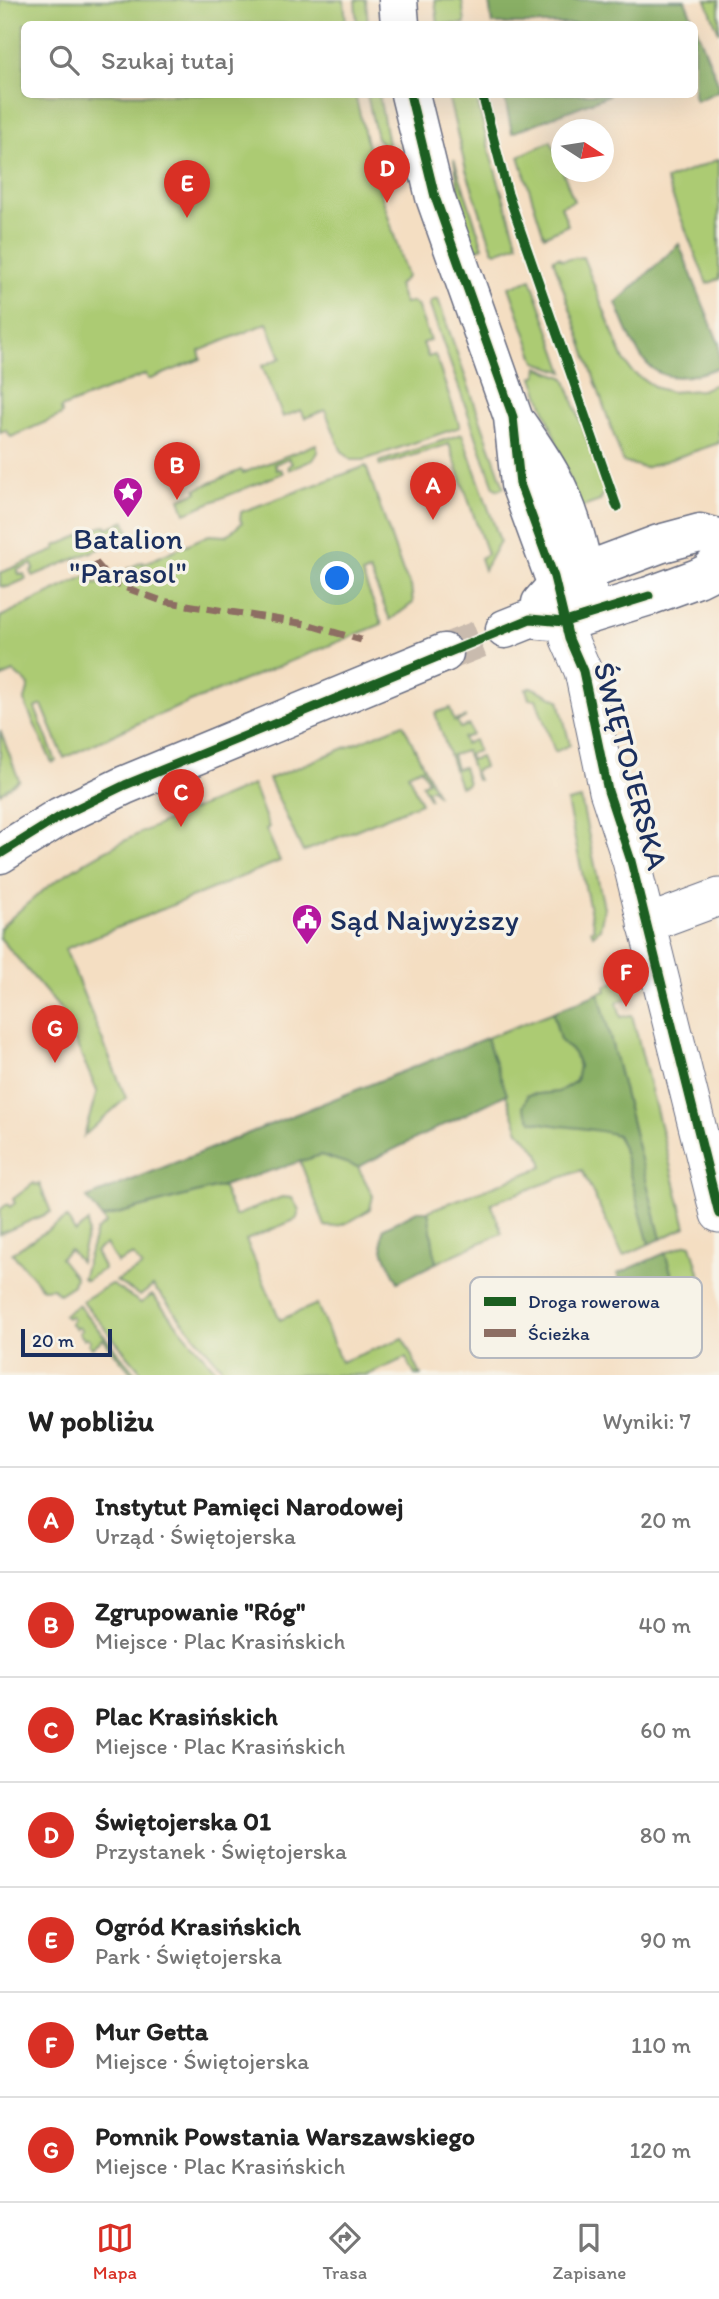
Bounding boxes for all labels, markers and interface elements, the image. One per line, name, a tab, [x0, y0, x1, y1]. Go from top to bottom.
search box	[21, 21, 698, 98]
icon: search	[45, 41, 83, 79]
text: Szukaj tutaj	[101, 44, 234, 76]
north arrow	[551, 119, 614, 182]
pin: D	[364, 145, 410, 203]
pin: E	[164, 160, 210, 218]
pin: B	[154, 442, 200, 500]
pin: A	[410, 462, 456, 520]
place icon: Batalion "Parasol"	[111, 475, 145, 519]
place label: Batalion "Parasol"	[69, 520, 187, 591]
your location	[320, 561, 354, 595]
street label: ŚWIĘTOJERSKA	[586, 658, 676, 874]
pin: C	[158, 769, 204, 827]
place label: Sąd Najwyższy	[330, 901, 519, 938]
public building icon: Sąd Najwyższy	[290, 902, 324, 946]
pin: F	[603, 949, 649, 1007]
pin: G	[32, 1005, 78, 1063]
legend	[470, 1277, 702, 1358]
text: Droga rowerowa	[528, 1290, 660, 1313]
text: Ścieżka	[528, 1322, 590, 1345]
scale bar	[21, 1326, 112, 1358]
text: 20 m	[32, 1329, 74, 1352]
text: W pobliżu	[28, 1402, 154, 1439]
text: Wyniki: 7	[603, 1407, 691, 1435]
text: Instytut Pamięci Narodowej	[95, 1490, 404, 1522]
text: A	[44, 1506, 58, 1534]
text: 20 m	[640, 1506, 691, 1534]
text: Urząd · Świętojerska	[95, 1522, 296, 1550]
text: Zgrupowanie "Róg"	[95, 1595, 305, 1627]
text: B	[44, 1611, 58, 1639]
text: 40 m	[638, 1611, 691, 1639]
text: Miejsce · Plac Krasińskich	[95, 1627, 345, 1655]
text: Plac Krasińskich	[95, 1700, 278, 1732]
text: C	[44, 1716, 58, 1744]
text: 60 m	[640, 1716, 691, 1744]
text: Miejsce · Plac Krasińskich	[95, 1732, 345, 1760]
text: Świętojerska 01	[95, 1805, 271, 1837]
text: D	[43, 1821, 59, 1849]
text: 80 m	[640, 1821, 691, 1849]
text: Przystanek · Świętojerska	[95, 1837, 347, 1865]
text: Ogród Krasińskich	[95, 1910, 301, 1942]
text: E	[45, 1926, 57, 1954]
text: 90 m	[640, 1926, 691, 1954]
text: Park · Świętojerska	[95, 1942, 282, 1970]
text: Mur Getta	[95, 2015, 208, 2047]
text: F	[45, 2031, 57, 2059]
text: 110 m	[631, 2031, 691, 2059]
text: Miejsce · Świętojerska	[95, 2047, 309, 2075]
text: Pomnik Powstania Warszawskiego	[95, 2120, 475, 2152]
text: G	[43, 2136, 59, 2164]
text: 120 m	[630, 2136, 691, 2164]
text: Miejsce · Plac Krasińskich	[95, 2152, 345, 2180]
tab: Mapa	[93, 2219, 137, 2284]
tab: Trasa	[322, 2219, 367, 2284]
tab: Zapisane	[552, 2219, 626, 2284]

